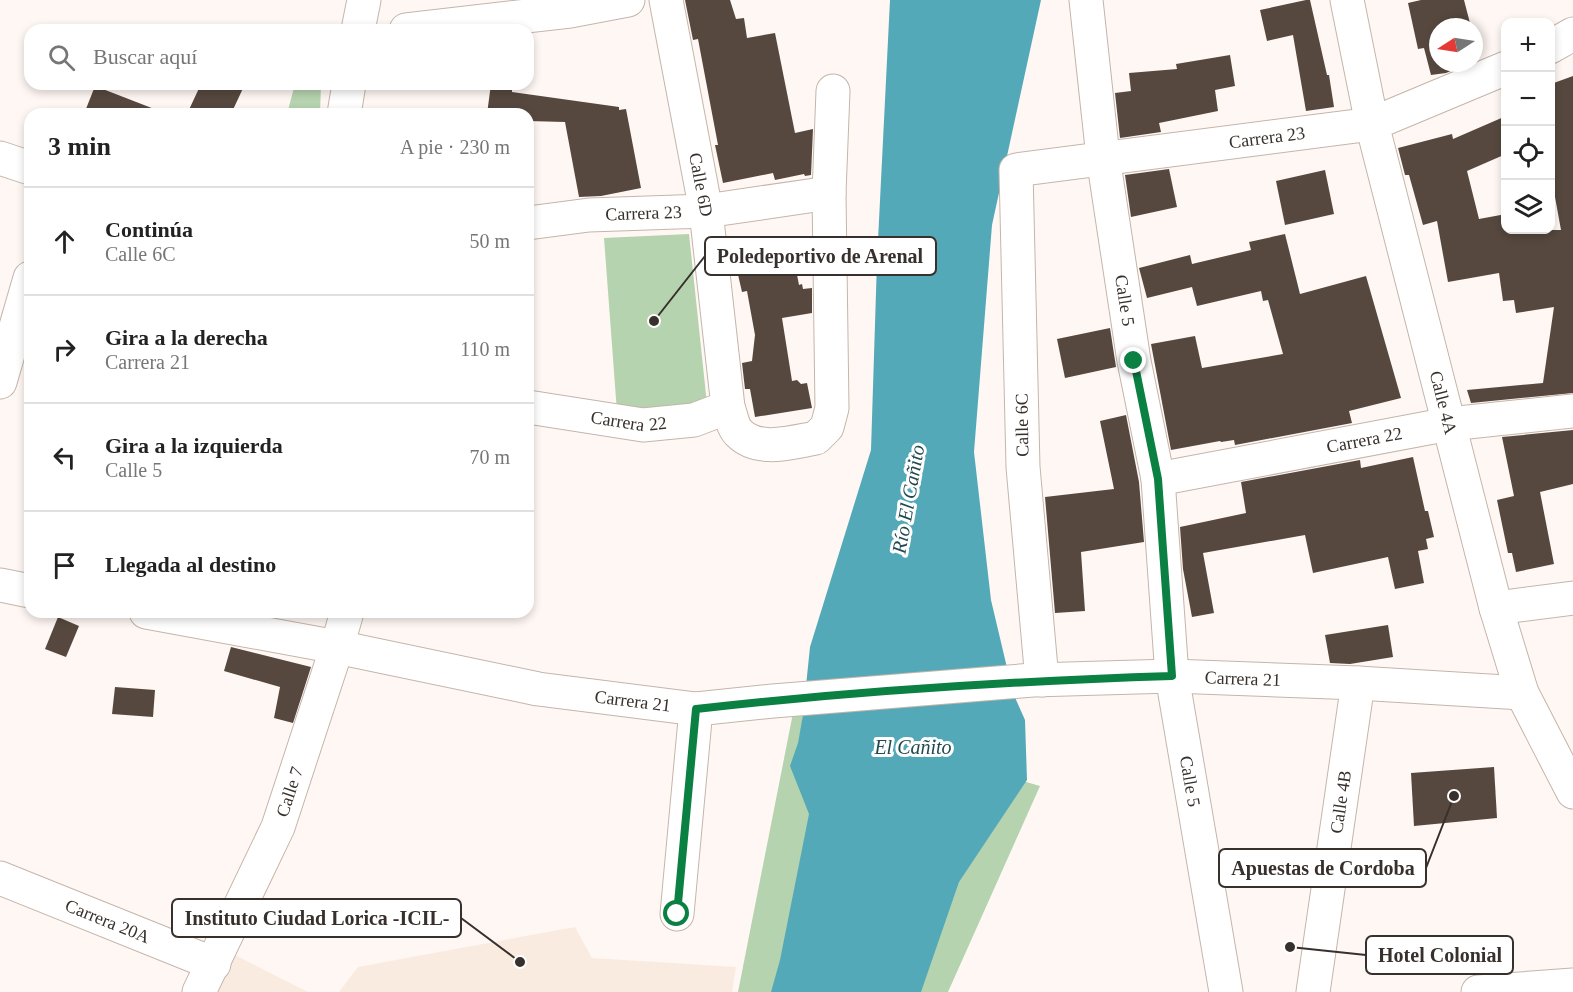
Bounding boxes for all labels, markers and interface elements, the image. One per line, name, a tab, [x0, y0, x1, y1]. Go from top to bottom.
north arrow	[1429, 18, 1483, 72]
map controls	[1501, 18, 1555, 234]
button: +	[1501, 18, 1555, 72]
search box	[24, 24, 534, 90]
icon: search	[45, 41, 78, 74]
text: Buscar aquí	[93, 44, 197, 69]
button: −	[1501, 72, 1555, 126]
street label: Carrera 23	[1228, 123, 1306, 152]
button: locate	[1501, 126, 1555, 180]
text: 3 min	[48, 132, 111, 161]
text: A pie · 230 m	[400, 136, 510, 158]
street label: Calle 6D	[685, 151, 717, 218]
button: layers	[1501, 180, 1555, 234]
street label: Carrera 23	[605, 202, 682, 224]
text: Continúa	[105, 217, 193, 242]
icon: ahead	[48, 225, 81, 258]
text: 50 m	[469, 230, 510, 252]
callout: Poledeportivo de Arenal	[705, 237, 936, 275]
text: Calle 6C	[105, 243, 176, 265]
text: Poledeportivo de Arenal	[717, 245, 924, 268]
street label: Calle 5	[1111, 273, 1139, 327]
text: Gira a la derecha	[105, 325, 268, 350]
icon: right	[48, 333, 81, 366]
text: 110 m	[460, 338, 510, 360]
route end	[1120, 347, 1146, 373]
text: Carrera 21	[105, 351, 190, 373]
street label: Calle 4A	[1426, 369, 1461, 436]
street label: Calle 6C	[1011, 393, 1033, 457]
street label: Carrera 22	[589, 407, 668, 435]
street label: Carrera 22	[1325, 423, 1404, 457]
text: Gira a la izquierda	[105, 433, 283, 458]
icon: left	[48, 441, 81, 474]
water label: Río El Cañito	[887, 443, 928, 556]
text: 70 m	[469, 446, 510, 468]
text: Calle 5	[105, 459, 162, 481]
icon: arrive	[48, 549, 81, 582]
text: Llegada al destino	[105, 552, 276, 577]
street label: Carrera 21	[1204, 667, 1281, 690]
street label: Carrera 21	[594, 686, 672, 716]
water label: El Cañito	[873, 736, 952, 758]
street label: Calle 5	[1176, 754, 1204, 808]
street label: Calle 7	[272, 764, 307, 819]
street label: Calle 4B	[1326, 769, 1355, 835]
callout: Apuestas de Cordoba	[1219, 849, 1426, 887]
text: Apuestas de Cordoba	[1231, 857, 1415, 880]
street label: Carrera 20A	[62, 895, 153, 947]
callout: Instituto Ciudad Lorica -ICIL-	[172, 899, 461, 937]
route start	[663, 900, 689, 926]
text: Instituto Ciudad Lorica -ICIL-	[184, 907, 450, 929]
callout: Hotel Colonial	[1366, 936, 1513, 974]
text: Hotel Colonial	[1378, 944, 1502, 966]

